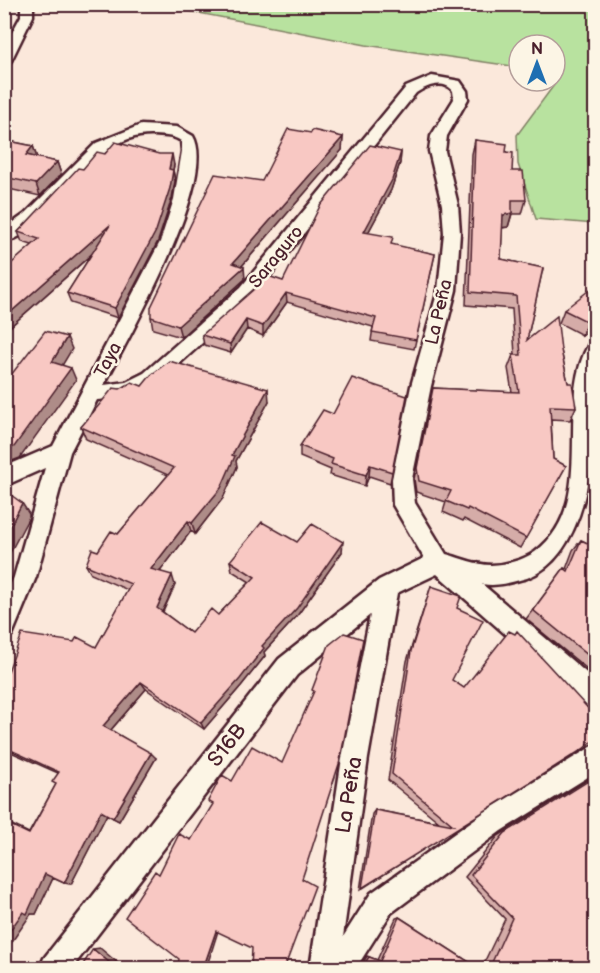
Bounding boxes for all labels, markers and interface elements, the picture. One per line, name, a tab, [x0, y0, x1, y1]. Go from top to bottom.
north arrow	[507, 33, 567, 93]
text: N	[531, 40, 543, 59]
street label: Saraguro	[244, 222, 308, 292]
street label: La Peña	[421, 277, 457, 347]
street label: Taya	[90, 339, 126, 381]
street label: S16B	[202, 718, 252, 772]
street label: La Peña	[331, 755, 367, 835]

